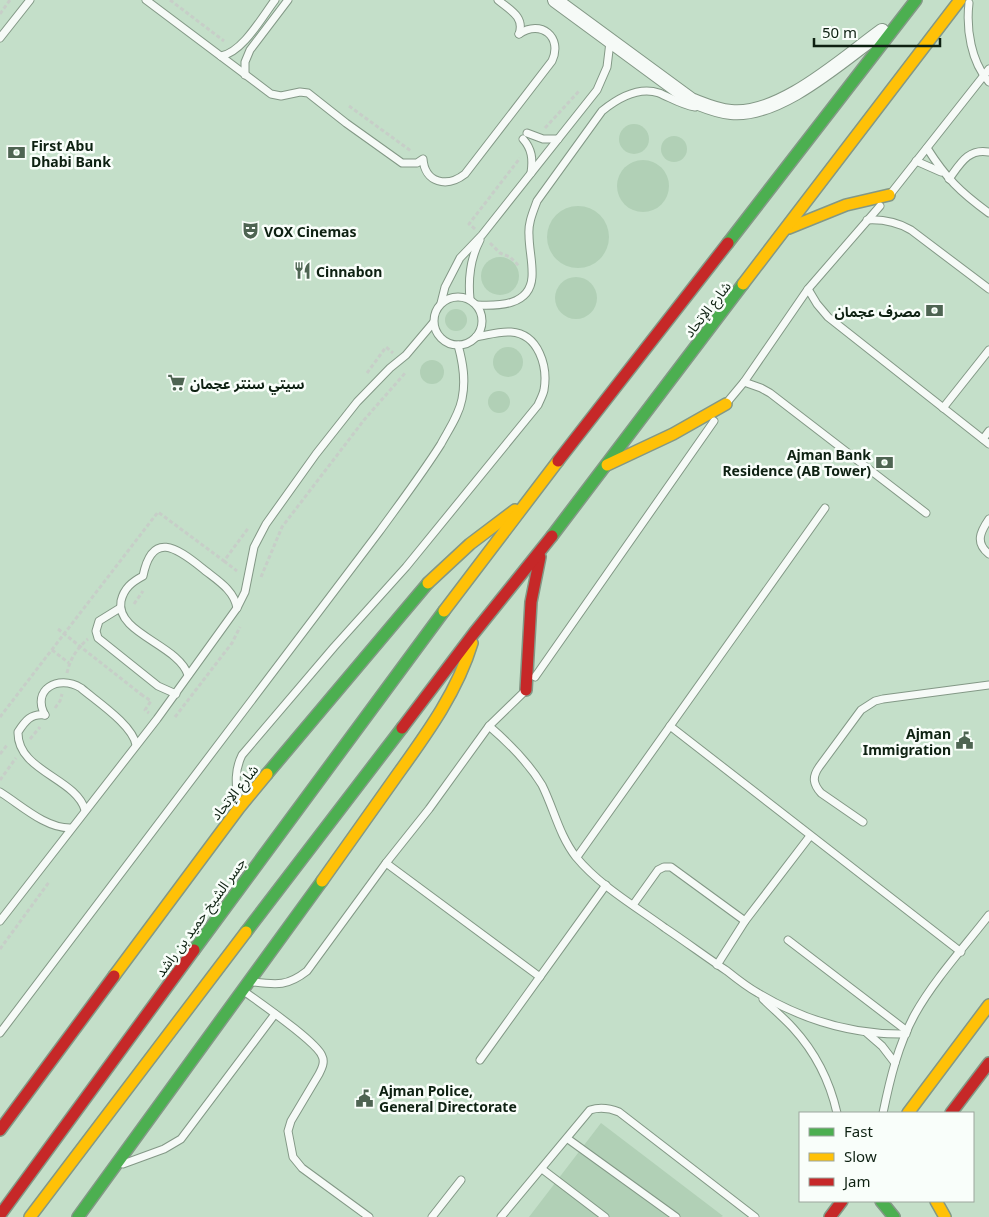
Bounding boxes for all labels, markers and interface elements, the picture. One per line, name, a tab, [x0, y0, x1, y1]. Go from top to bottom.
scale bar	[814, 15, 940, 47]
text: 50 m	[822, 22, 857, 42]
place label: First Abu Dhabi Bank	[31, 136, 111, 171]
bank icon: First Abu Dhabi Bank	[7, 143, 27, 163]
theatre icon: VOX Cinemas	[240, 221, 260, 241]
place label: VOX Cinemas	[264, 222, 356, 241]
restaurant icon: Cinnabon	[292, 261, 312, 281]
place label: Cinnabon	[316, 262, 382, 281]
street label: شارع الإتحاد	[679, 277, 736, 342]
bank icon: مصرف عجمان	[925, 301, 945, 321]
place label: مصرف عجمان	[834, 302, 921, 321]
supermarket icon: سيتي سنتر عجمان	[166, 373, 186, 393]
place label: سيتي سنتر عجمان	[190, 374, 304, 395]
place label: Ajman Bank Residence (AB Tower)	[722, 445, 871, 480]
bank icon: Ajman Bank Residence (AB Tower)	[875, 452, 895, 472]
place label: Ajman Immigration	[863, 724, 951, 759]
public building icon: Ajman Immigration	[955, 731, 975, 751]
street label: شارع الإتحاد	[206, 760, 264, 825]
street label: جسر الشيخ حميد بن راشد	[150, 854, 251, 982]
place label: Ajman Police, General Directorate	[379, 1081, 517, 1116]
public building icon: Ajman Police, General Directorate	[355, 1088, 375, 1108]
legend	[799, 1112, 974, 1202]
text: Fast	[844, 1121, 873, 1141]
text: Slow	[844, 1146, 877, 1166]
text: Jam	[842, 1171, 871, 1191]

